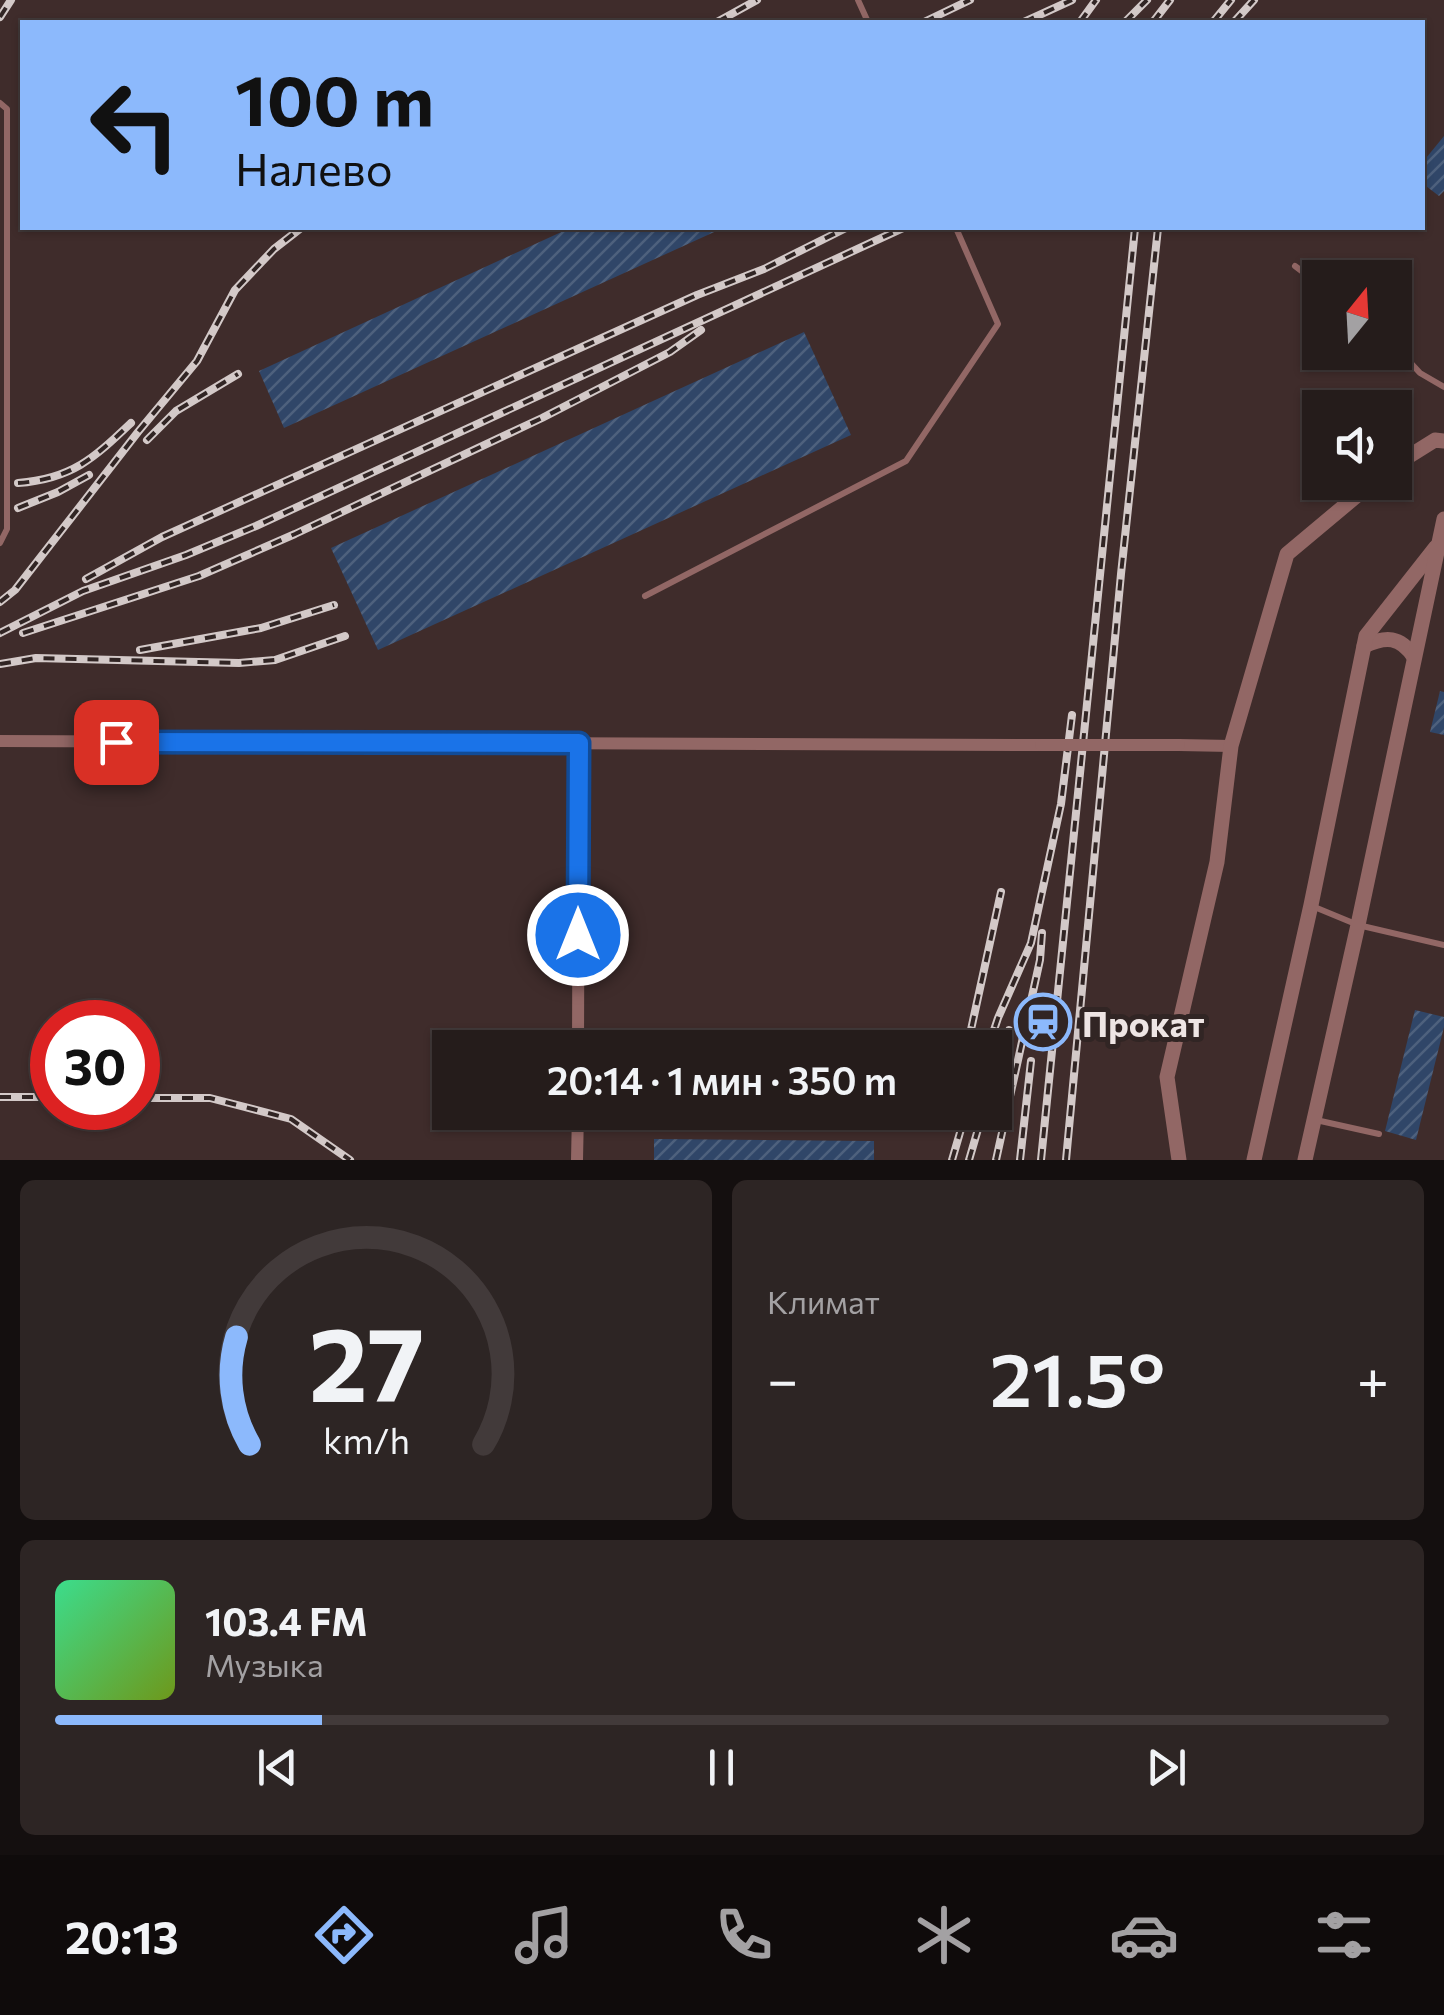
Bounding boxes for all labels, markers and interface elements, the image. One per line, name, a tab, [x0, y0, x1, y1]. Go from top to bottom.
text: 100 m	[235, 55, 434, 140]
icon: left	[70, 60, 200, 190]
text: Налево	[235, 140, 393, 195]
north arrow	[1302, 260, 1412, 370]
map controls	[1302, 260, 1412, 500]
button: sound	[1302, 390, 1412, 500]
pin	[74, 700, 159, 785]
icon: arrive	[89, 715, 144, 770]
position arrow	[526, 883, 630, 987]
station icon: Прокат	[1013, 992, 1073, 1052]
speed limit sign: 30	[30, 1000, 160, 1130]
place label: Прокат	[1082, 1001, 1205, 1044]
text: 20:14 · 1 мин · 350 m	[547, 1056, 897, 1103]
text: Климат	[767, 1281, 880, 1321]
text: 27	[308, 1296, 424, 1423]
text: 21.5°	[990, 1331, 1165, 1422]
text: −	[767, 1344, 798, 1411]
text: +	[1357, 1344, 1389, 1411]
text: km/h	[323, 1418, 409, 1461]
text: 103.4 FM	[205, 1597, 368, 1644]
text: Музыка	[205, 1644, 324, 1684]
icon: previous	[250, 1740, 305, 1795]
icon: pause	[694, 1740, 749, 1795]
icon: next	[1139, 1740, 1194, 1795]
icon: directions	[309, 1900, 379, 1970]
icon: music	[509, 1900, 579, 1970]
icon: phone	[709, 1900, 779, 1970]
icon: climate	[909, 1900, 979, 1970]
icon: car	[1109, 1900, 1179, 1970]
icon: filters	[1309, 1900, 1379, 1970]
text: 20:13	[65, 1908, 179, 1963]

